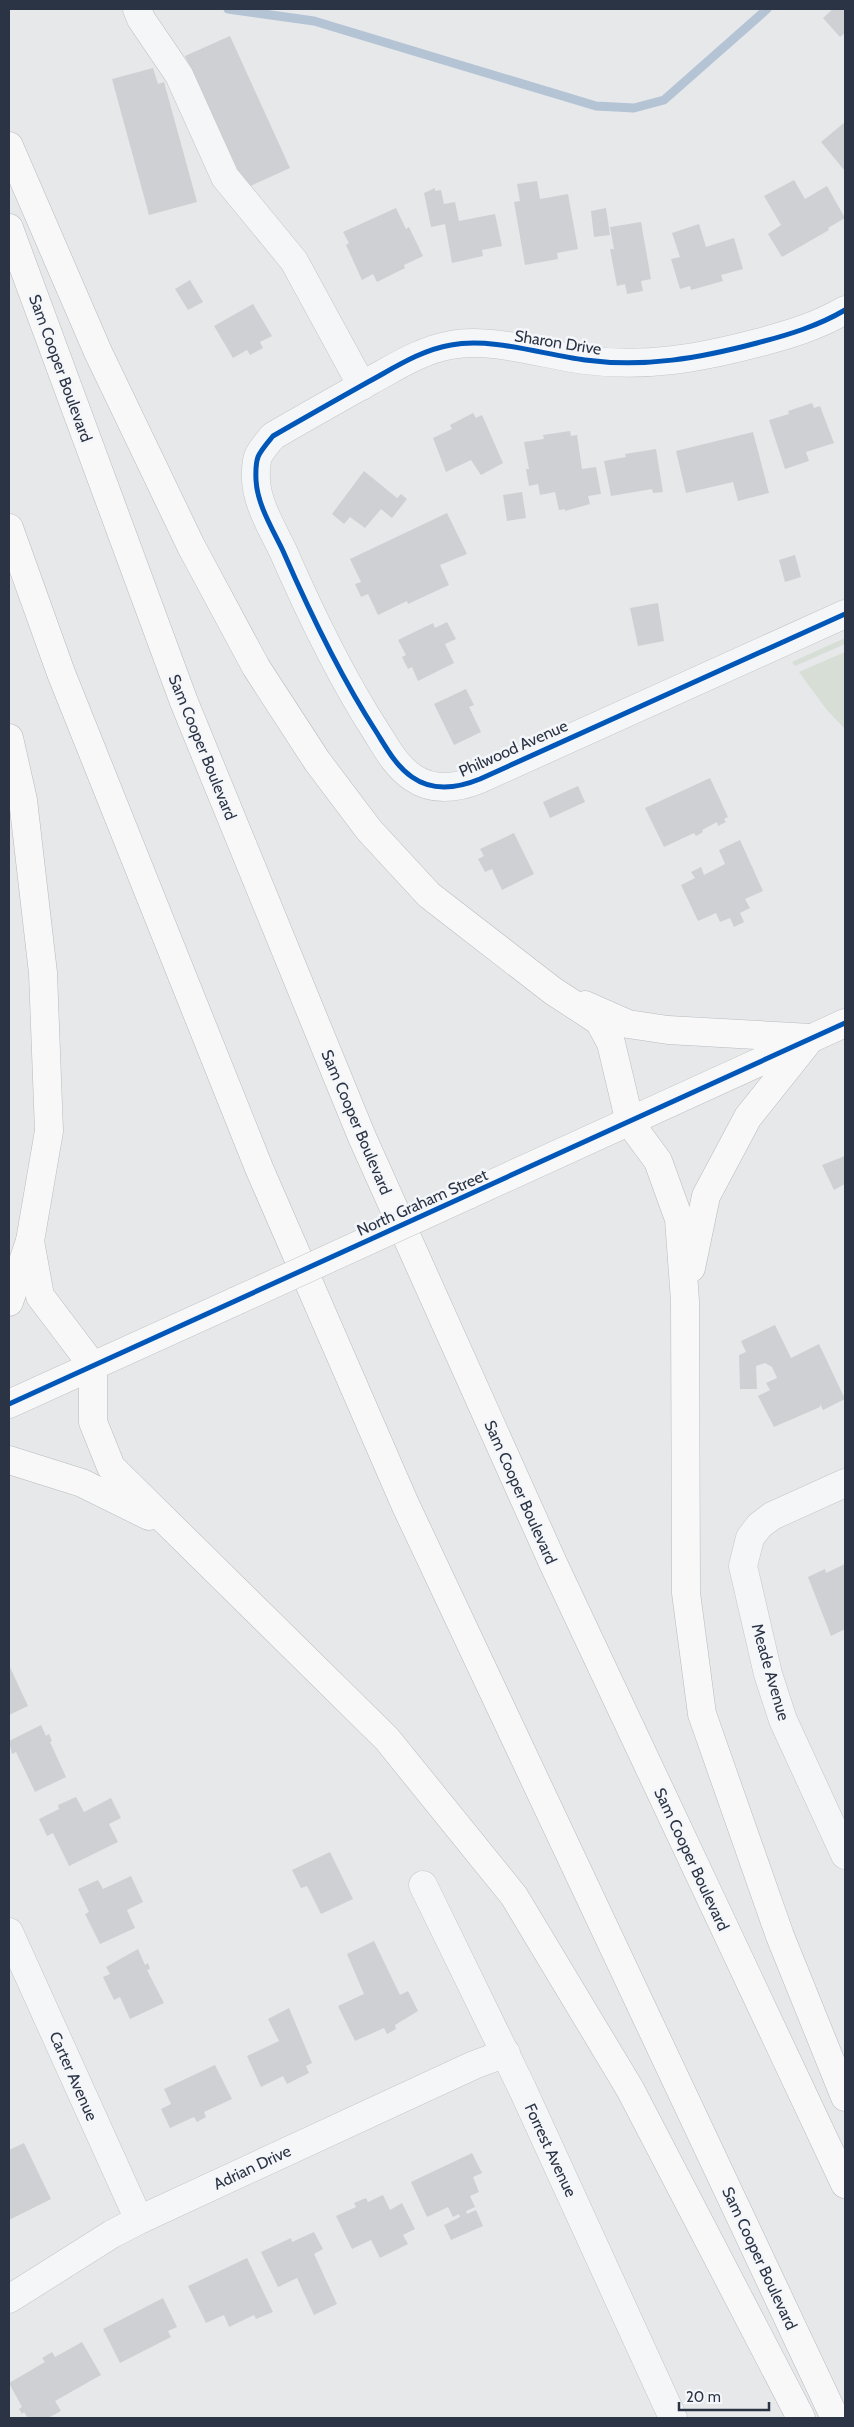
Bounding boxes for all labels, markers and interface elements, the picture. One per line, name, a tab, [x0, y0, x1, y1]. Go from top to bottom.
street label: Sam Cooper Boulevard	[25, 292, 96, 444]
street label: Sharon Drive	[513, 326, 603, 359]
street label: Sam Cooper Boulevard	[165, 672, 240, 823]
street label: Philwood Avenue	[456, 716, 571, 781]
street label: Sam Cooper Boulevard	[317, 1047, 396, 1197]
street label: North Graham Street	[354, 1165, 491, 1240]
street label: Sam Cooper Boulevard	[480, 1417, 561, 1567]
street label: Meade Avenue	[748, 1621, 793, 1723]
street label: Sam Cooper Boulevard	[650, 1785, 733, 1934]
street label: Carter Avenue	[45, 2029, 102, 2124]
street label: Forrest Avenue	[521, 2100, 580, 2200]
street label: Adrian Drive	[211, 2141, 294, 2194]
street label: Sam Cooper Boulevard	[718, 2184, 801, 2333]
scale bar	[679, 2380, 769, 2412]
text: 20 m	[686, 2388, 721, 2406]

